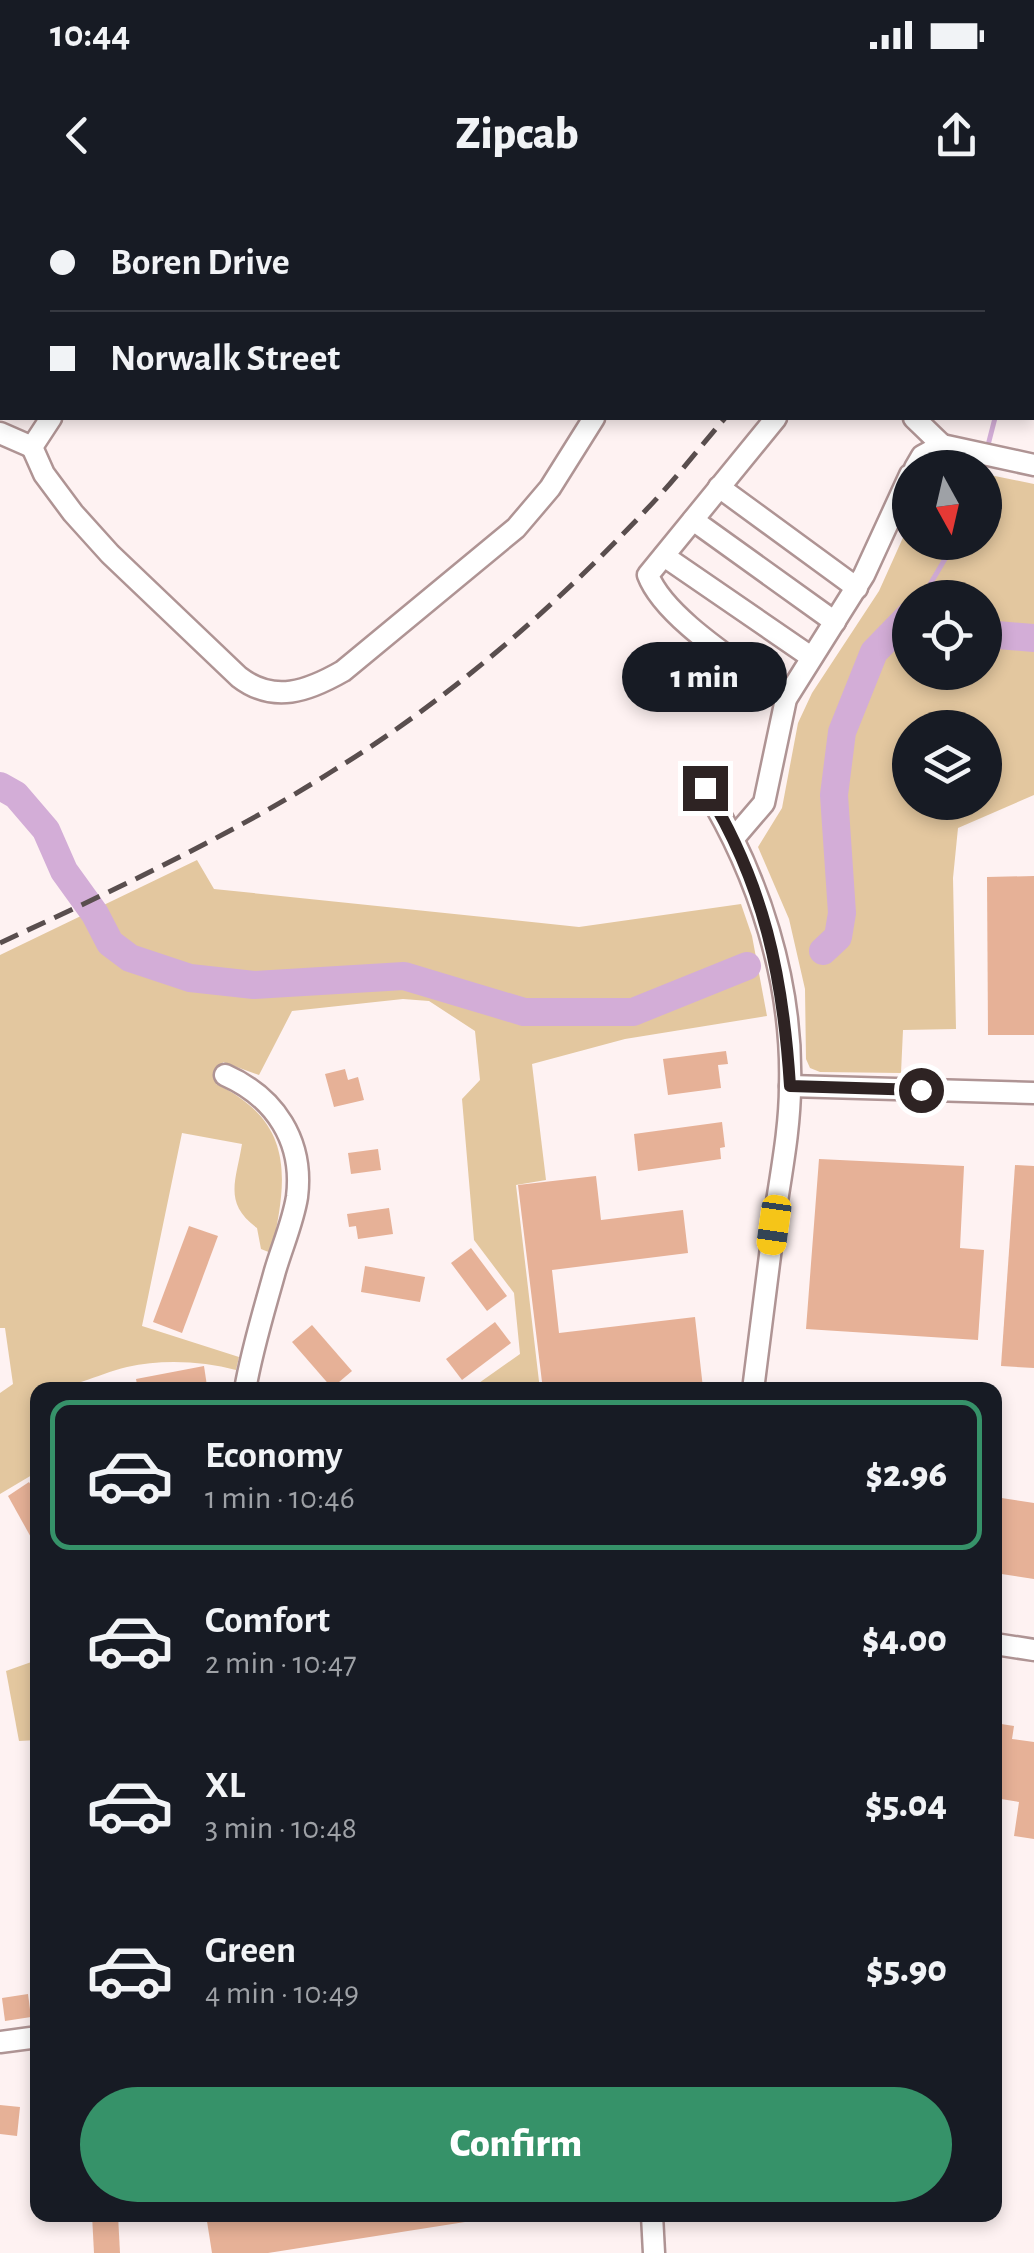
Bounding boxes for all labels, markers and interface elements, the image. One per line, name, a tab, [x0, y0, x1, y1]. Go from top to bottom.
text: 10:44	[50, 16, 130, 54]
icon: back	[50, 108, 105, 163]
icon: share	[929, 108, 984, 163]
text: Zipcab	[455, 112, 579, 157]
text: Boren Drive	[110, 244, 290, 282]
text: Norwalk Street	[110, 340, 340, 378]
north arrow	[892, 450, 1002, 560]
map controls	[892, 450, 1002, 820]
button: locate	[892, 580, 1002, 690]
callout: 1 min	[622, 643, 788, 713]
text: 1 min	[670, 661, 739, 693]
button: layers	[892, 710, 1002, 820]
route end	[683, 766, 728, 811]
route start	[899, 1068, 944, 1113]
car	[755, 1193, 793, 1257]
icon: car	[85, 1430, 175, 1520]
text: Economy	[205, 1437, 343, 1475]
text: $2.96	[866, 1456, 947, 1494]
text: 1 min · 10:46	[205, 1482, 355, 1514]
icon: car	[85, 1595, 175, 1685]
text: Comfort	[205, 1602, 330, 1640]
text: $4.00	[862, 1621, 947, 1659]
text: 2 min · 10:47	[205, 1647, 357, 1679]
icon: car	[85, 1760, 175, 1850]
text: XL	[205, 1767, 245, 1805]
text: $5.04	[865, 1786, 947, 1824]
text: 3 min · 10:48	[205, 1812, 357, 1844]
icon: car	[85, 1925, 175, 2015]
text: Green	[205, 1932, 296, 1970]
text: $5.90	[866, 1951, 947, 1989]
text: 4 min · 10:49	[205, 1977, 359, 2009]
button: Confirm	[80, 2087, 952, 2202]

